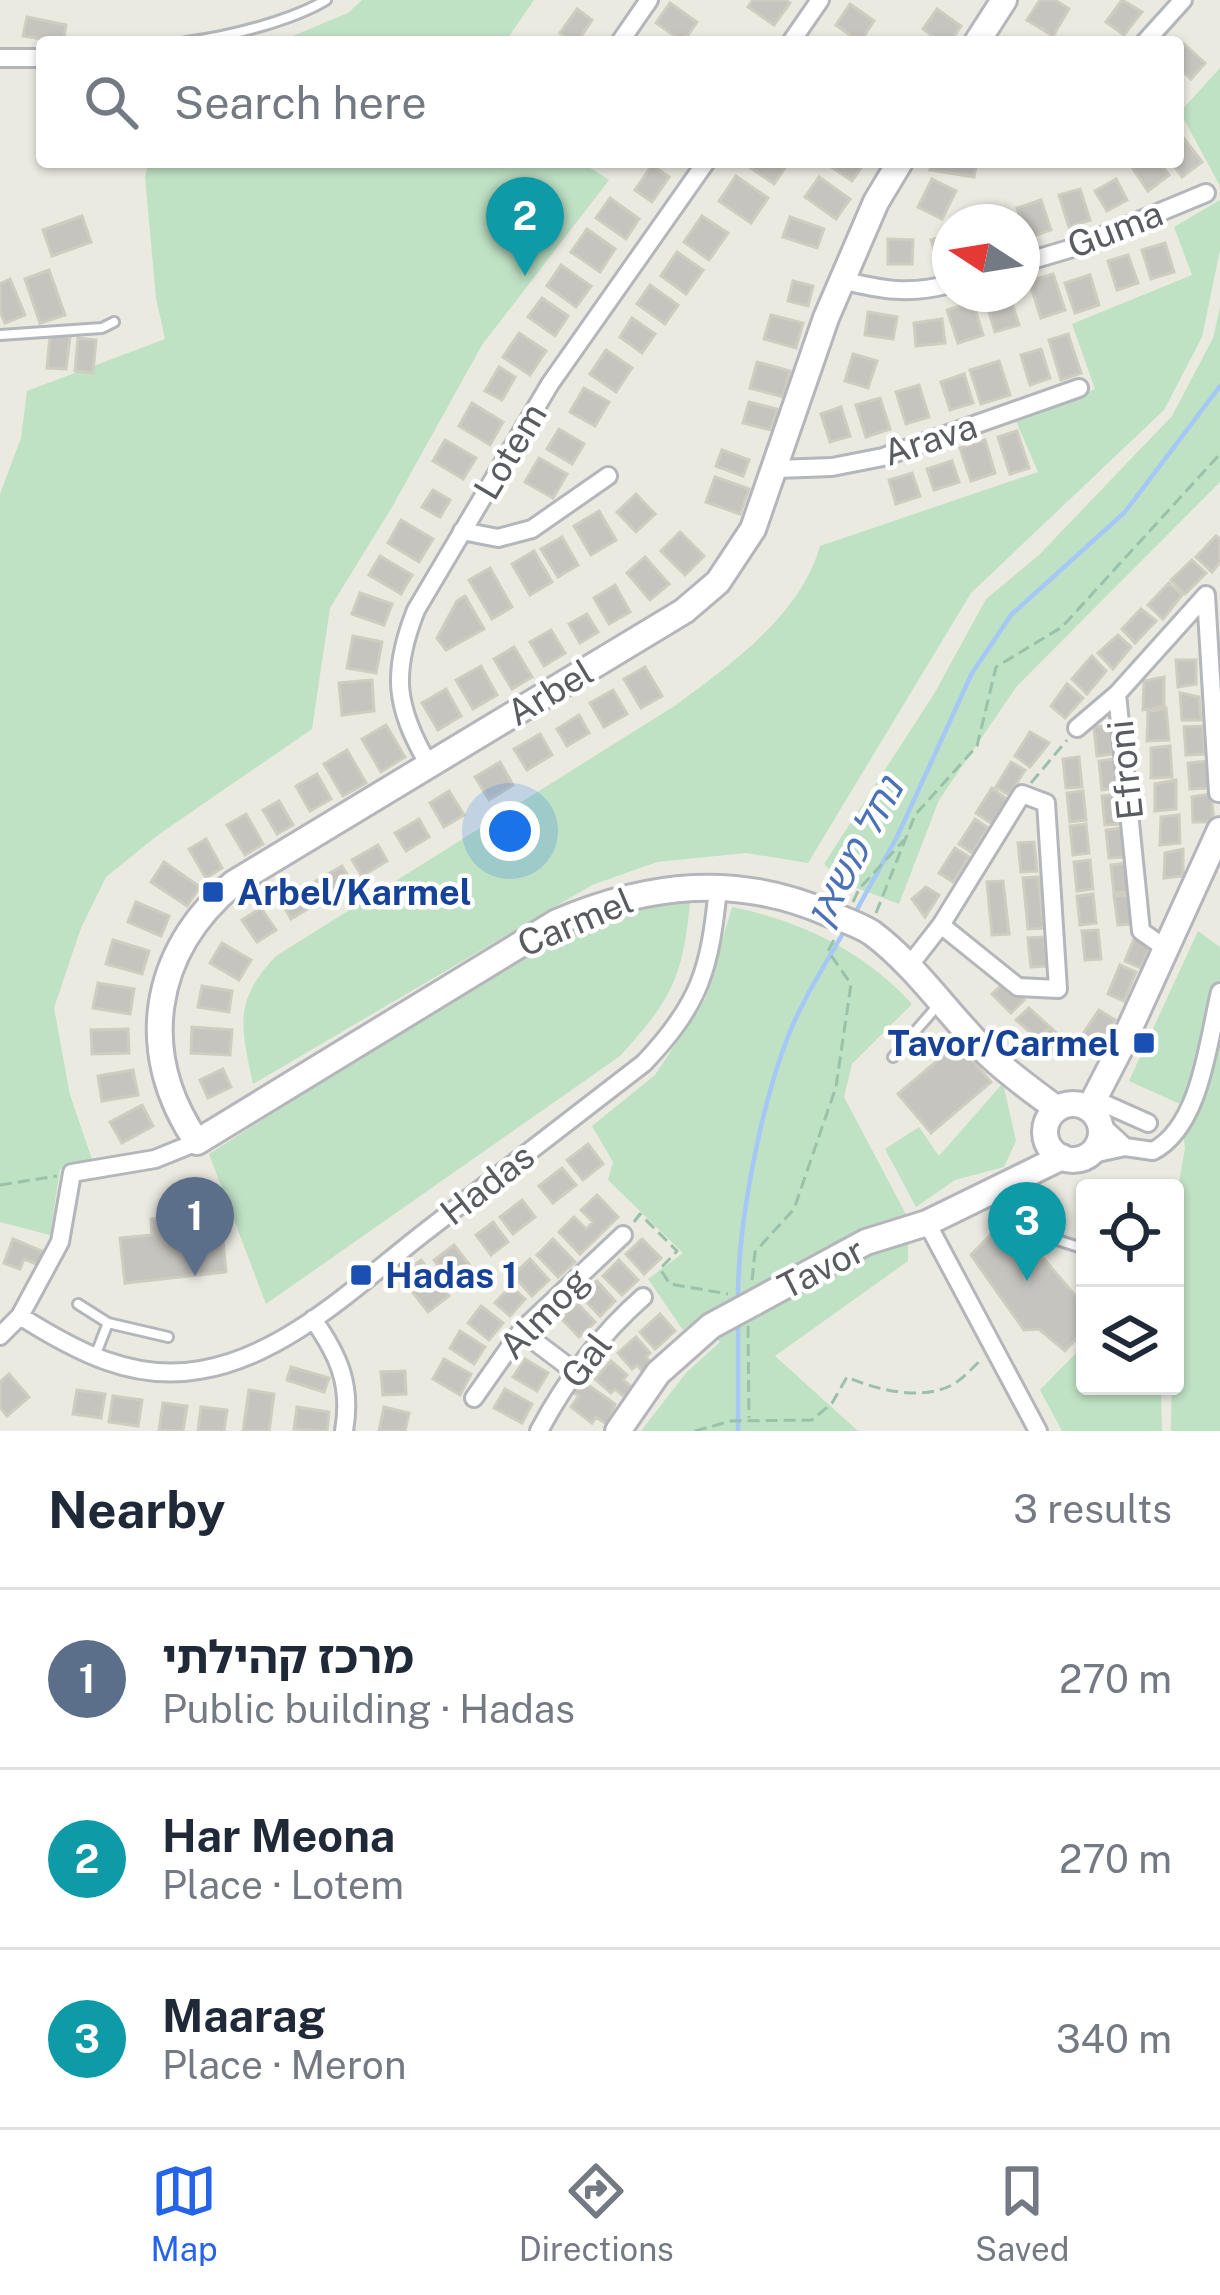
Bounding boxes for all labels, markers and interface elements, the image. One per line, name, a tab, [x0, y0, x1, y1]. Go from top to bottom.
search box	[36, 36, 1184, 168]
icon: search	[78, 69, 144, 135]
text: Search here	[174, 76, 427, 129]
pin: 2	[486, 177, 564, 276]
street label: Guma	[1061, 192, 1169, 266]
north arrow	[932, 204, 1040, 312]
street label: Lotem	[465, 395, 555, 507]
street label: Arava	[878, 404, 982, 474]
street label: Arbel	[500, 650, 600, 734]
street label: Efroni	[1099, 718, 1151, 822]
water label: נחל משאן	[796, 768, 913, 934]
your location	[480, 801, 540, 861]
place label: Arbel/Karmel	[237, 871, 472, 913]
marker: Arbel/Karmel	[200, 879, 226, 905]
street label: Carmel	[511, 879, 639, 965]
place label: Tavor/Carmel	[887, 1022, 1120, 1064]
marker: Tavor/Carmel	[1131, 1030, 1157, 1056]
street label: Hadas	[432, 1135, 542, 1233]
pin: 1	[156, 1177, 234, 1276]
map controls	[1076, 1179, 1184, 1395]
button: locate	[1076, 1179, 1184, 1287]
pin: 3	[988, 1182, 1066, 1281]
street label: Tavor	[771, 1229, 871, 1307]
place label: Hadas 1	[385, 1254, 517, 1296]
street label: Almog	[491, 1259, 597, 1367]
marker: Hadas 1	[348, 1262, 374, 1288]
button: layers	[1076, 1287, 1184, 1395]
street label: Gal	[552, 1325, 620, 1395]
text: Nearby	[48, 1480, 225, 1539]
text: 3 results	[1013, 1486, 1172, 1532]
text: מרכז קהילתי	[162, 1630, 414, 1683]
text: 1	[79, 1656, 95, 1702]
text: 270 m	[1059, 1656, 1172, 1702]
text: Public building · Hadas	[162, 1686, 575, 1732]
text: Har Meona	[162, 1809, 395, 1862]
text: 2	[75, 1836, 99, 1882]
text: 270 m	[1059, 1836, 1172, 1882]
text: Place · Lotem	[162, 1862, 404, 1908]
text: Maarag	[162, 1989, 326, 2042]
text: 3	[74, 2016, 100, 2062]
text: 340 m	[1056, 2016, 1172, 2062]
text: Place · Meron	[162, 2042, 406, 2088]
tab: Map	[151, 2158, 218, 2268]
tab: Directions	[519, 2158, 674, 2268]
tab: Saved	[975, 2158, 1069, 2268]

